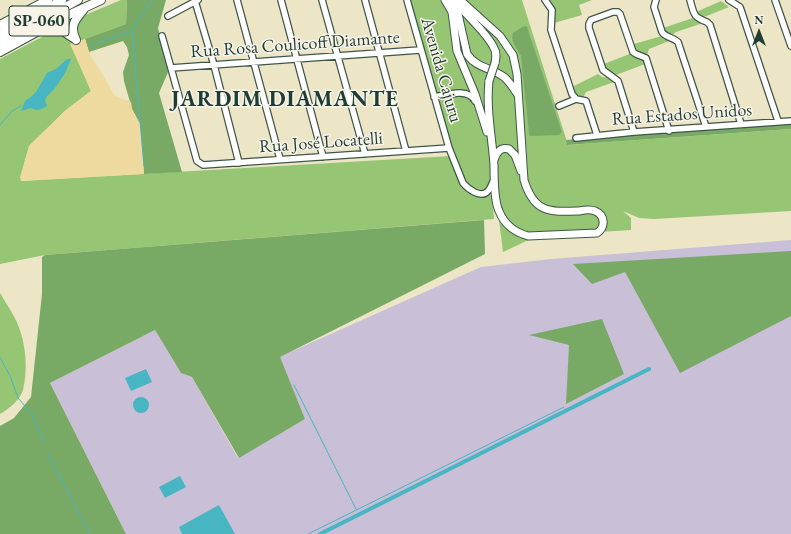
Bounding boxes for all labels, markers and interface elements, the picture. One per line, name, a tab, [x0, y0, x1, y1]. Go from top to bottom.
road number: SP-060	[9, 6, 69, 36]
north arrow	[739, 12, 779, 52]
text: N	[755, 13, 763, 27]
street label: Avenida Cajuru	[416, 15, 466, 125]
street label: Rua Rosa Coulicoff Diamante	[190, 27, 400, 63]
district label: JARDIM DIAMANTE	[171, 87, 399, 113]
street label: Rua Estados Unidos	[611, 99, 753, 131]
street label: Rua José Locatelli	[258, 128, 384, 158]

